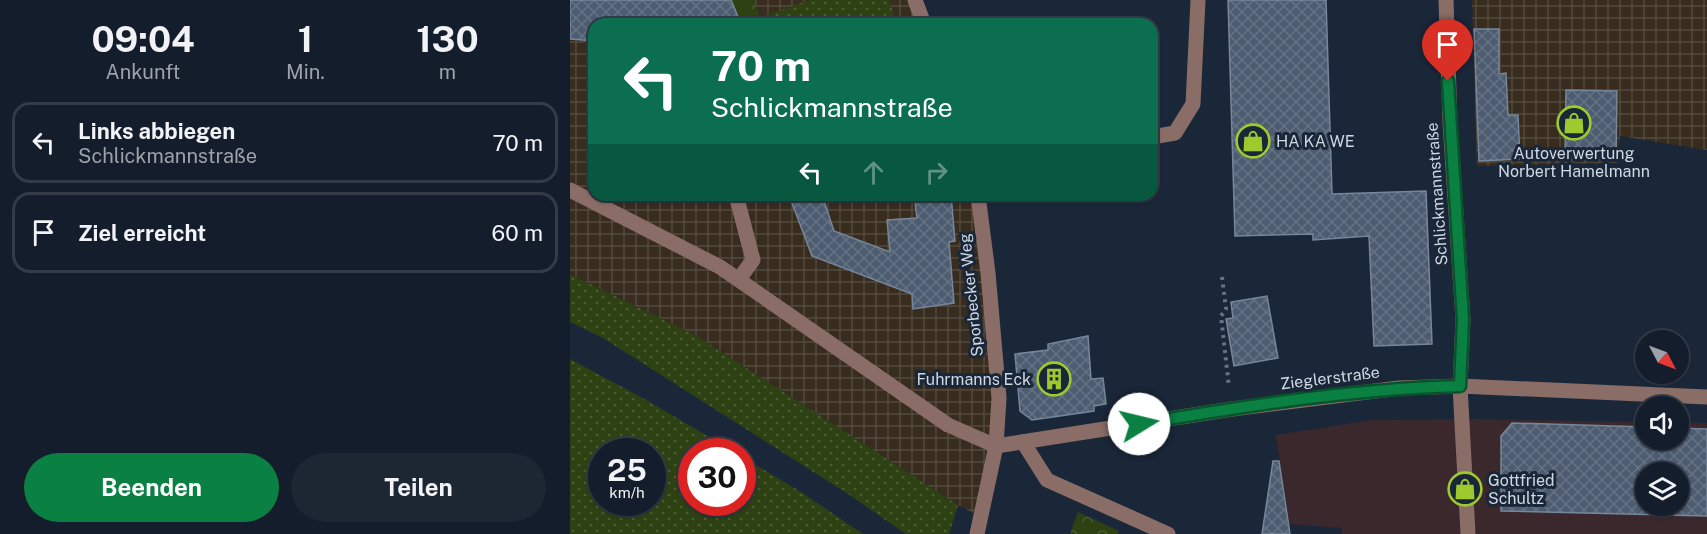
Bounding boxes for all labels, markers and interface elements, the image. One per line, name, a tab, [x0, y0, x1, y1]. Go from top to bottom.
text: 09:04	[91, 18, 195, 60]
text: 1	[298, 18, 313, 60]
text: 130	[416, 18, 479, 60]
pin	[1422, 19, 1473, 81]
icon: arrive	[1431, 28, 1464, 61]
text: 70 m	[711, 41, 811, 90]
icon: left	[612, 42, 690, 120]
text: Ankunft	[106, 60, 180, 84]
text: Min.	[286, 60, 325, 84]
text: m	[439, 60, 456, 84]
text: Schlickmannstraße	[711, 91, 953, 123]
shop icon: Autoverwertung Norbert Hamelmann	[1556, 105, 1592, 141]
text: Links abbiegen	[78, 118, 235, 144]
street label: Schlickmannstraße	[1423, 122, 1451, 266]
shop icon: HA KA WE	[1235, 123, 1271, 159]
icon: left	[27, 126, 60, 159]
text: 70 m	[492, 130, 543, 156]
place label: HA KA WE	[1276, 132, 1355, 151]
text: Schlickmannstraße	[78, 144, 257, 168]
place label: Autoverwertung Norbert Hamelmann	[1498, 144, 1650, 181]
icon: left	[794, 156, 827, 189]
icon: ahead	[857, 156, 890, 189]
icon: right	[920, 156, 953, 189]
icon: arrive	[27, 216, 60, 249]
text: Ziel erreicht	[78, 220, 206, 246]
text: 60 m	[492, 220, 543, 246]
street label: Sporbecker Weg	[955, 232, 987, 358]
north arrow	[1635, 330, 1689, 384]
map controls	[1635, 330, 1689, 516]
building icon: Fuhrmanns Eck	[1036, 361, 1072, 397]
street label: Zieglerstraße	[1279, 362, 1381, 394]
place label: Fuhrmanns Eck	[916, 370, 1031, 389]
position arrow	[1107, 392, 1171, 456]
button: sound	[1635, 396, 1689, 450]
speed limit sign: 30	[678, 438, 756, 516]
text: 25	[607, 452, 647, 488]
button: Beenden	[24, 453, 279, 522]
button: Teilen	[291, 453, 546, 522]
button: layers	[1635, 462, 1689, 516]
shop icon: Gottfried Schultz	[1447, 471, 1483, 507]
place label: Gottfried Schultz	[1488, 471, 1555, 508]
text: km/h	[609, 484, 645, 501]

